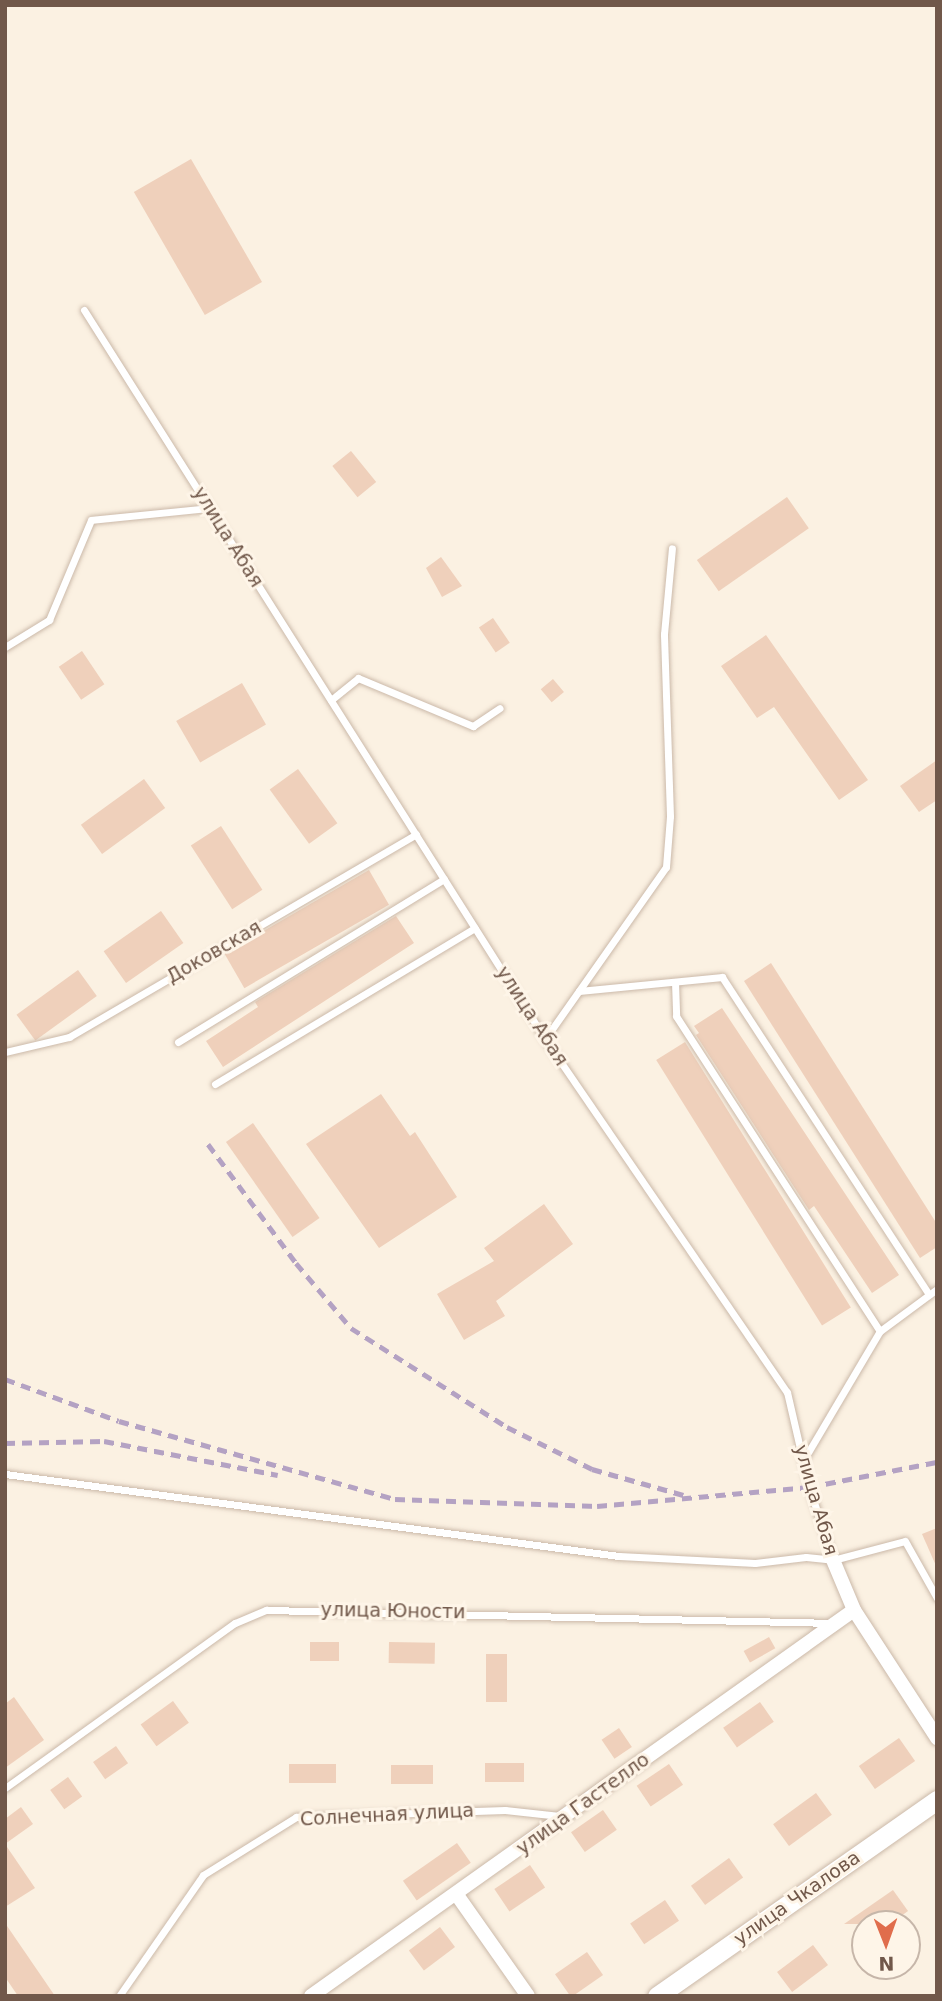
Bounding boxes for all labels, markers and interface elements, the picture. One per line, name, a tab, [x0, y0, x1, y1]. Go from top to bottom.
street label: улица Абая	[188, 483, 268, 591]
street label: Доковская	[163, 916, 265, 988]
street label: улица Абая	[491, 962, 573, 1070]
street label: улица Абая	[789, 1442, 843, 1558]
street label: улица Юности	[320, 1598, 466, 1624]
street label: улица Гастелло	[512, 1748, 654, 1860]
street label: Солнечная улица	[299, 1799, 475, 1831]
street label: улица Чкалова	[729, 1846, 865, 1950]
north arrow	[851, 1910, 921, 1980]
text: N	[878, 1953, 894, 1975]

